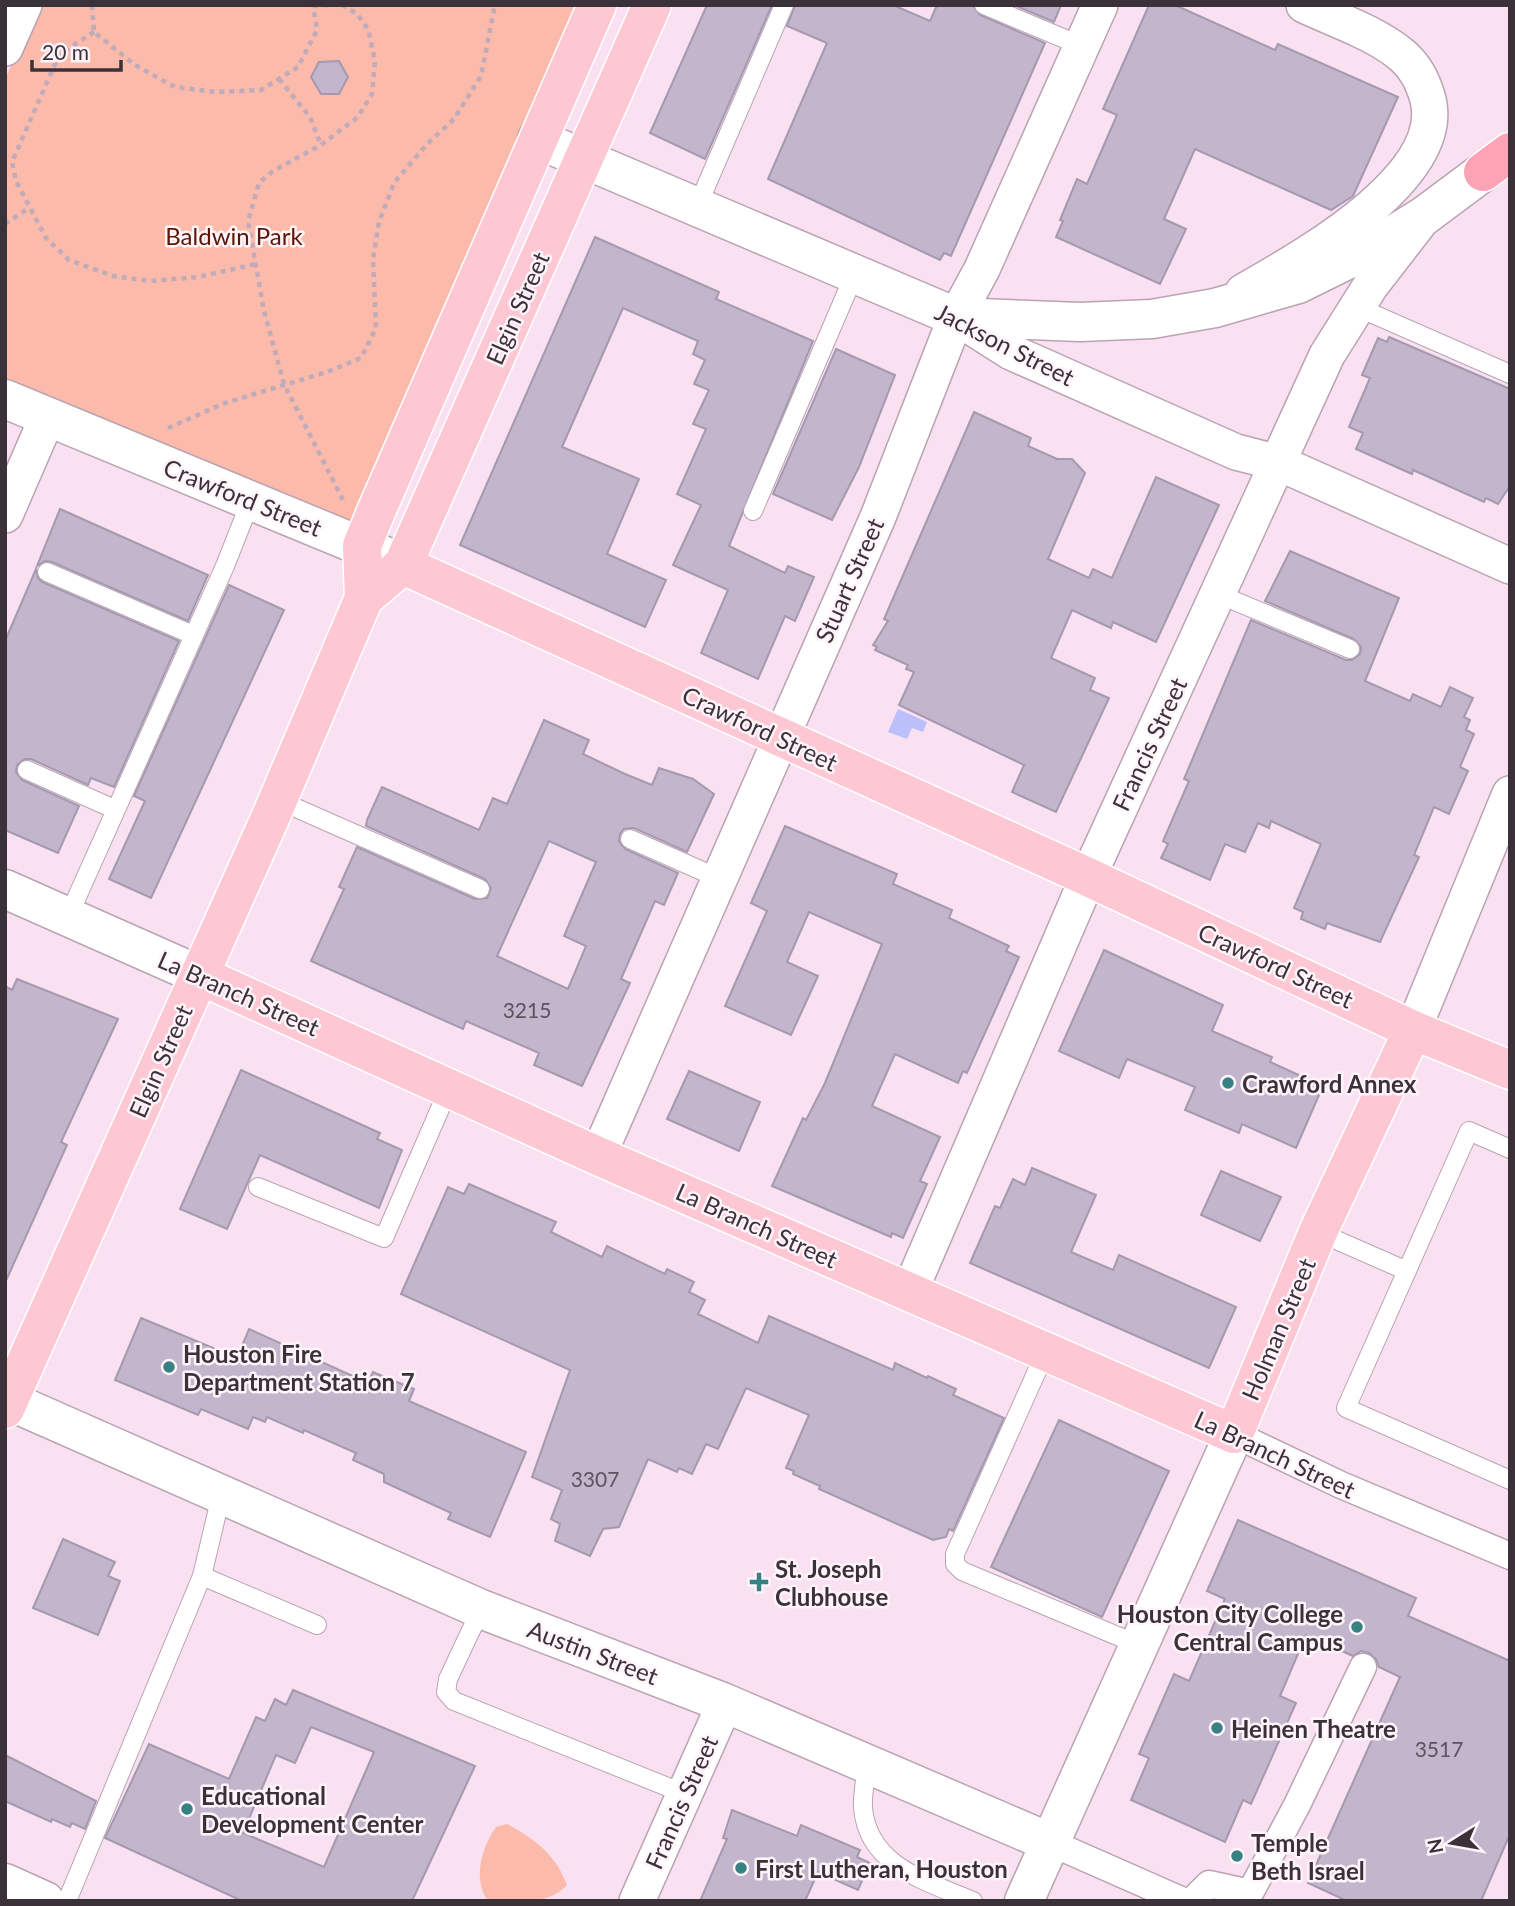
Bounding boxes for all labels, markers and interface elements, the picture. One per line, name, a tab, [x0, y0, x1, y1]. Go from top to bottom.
scale bar	[32, 28, 121, 72]
text: 20 m	[42, 39, 89, 64]
park label: Baldwin Park	[165, 221, 304, 250]
street label: Elgin Street	[479, 247, 555, 369]
street label: Jackson Street	[931, 297, 1080, 392]
street label: Crawford Street	[160, 452, 327, 542]
street label: Stuart Street	[809, 513, 889, 647]
street label: Francis Street	[1106, 673, 1193, 815]
street label: Crawford Street	[678, 679, 843, 777]
street label: Crawford Street	[1194, 916, 1359, 1014]
street label: La Branch Street	[154, 944, 325, 1042]
house number: 3215	[503, 997, 551, 1022]
street label: Elgin Street	[122, 1000, 198, 1122]
place label: Crawford Annex	[1242, 1069, 1417, 1098]
marker: Crawford Annex	[1220, 1075, 1236, 1091]
street label: La Branch Street	[672, 1176, 843, 1274]
street label: Holman Street	[1235, 1253, 1321, 1404]
place label: Houston Fire Department Station 7	[183, 1339, 415, 1396]
marker: Houston Fire Department Station 7	[161, 1359, 177, 1375]
street label: La Branch Street	[1190, 1404, 1360, 1504]
house number: 3307	[571, 1466, 619, 1491]
place label: St. Joseph Clubhouse	[775, 1554, 888, 1611]
marker: St. Joseph Clubhouse	[749, 1572, 769, 1592]
place label: Houston City College Central Campus	[1117, 1599, 1343, 1656]
street label: Austin Street	[524, 1614, 663, 1690]
marker: Houston City College Central Campus	[1349, 1619, 1365, 1635]
place label: Heinen Theatre	[1231, 1714, 1396, 1743]
marker: Heinen Theatre	[1209, 1720, 1225, 1736]
street label: Francis Street	[639, 1730, 724, 1873]
house number: 3517	[1415, 1736, 1463, 1761]
place label: Educational Development Center	[201, 1781, 424, 1838]
marker: Educational Development Center	[179, 1801, 195, 1817]
north arrow	[1417, 1808, 1487, 1878]
place label: Temple Beth Israel	[1251, 1828, 1365, 1885]
text: N	[1422, 1837, 1448, 1856]
marker: Temple Beth Israel	[1229, 1848, 1245, 1864]
place label: First Lutheran, Houston	[755, 1854, 1008, 1883]
marker: First Lutheran, Houston	[733, 1860, 749, 1876]

